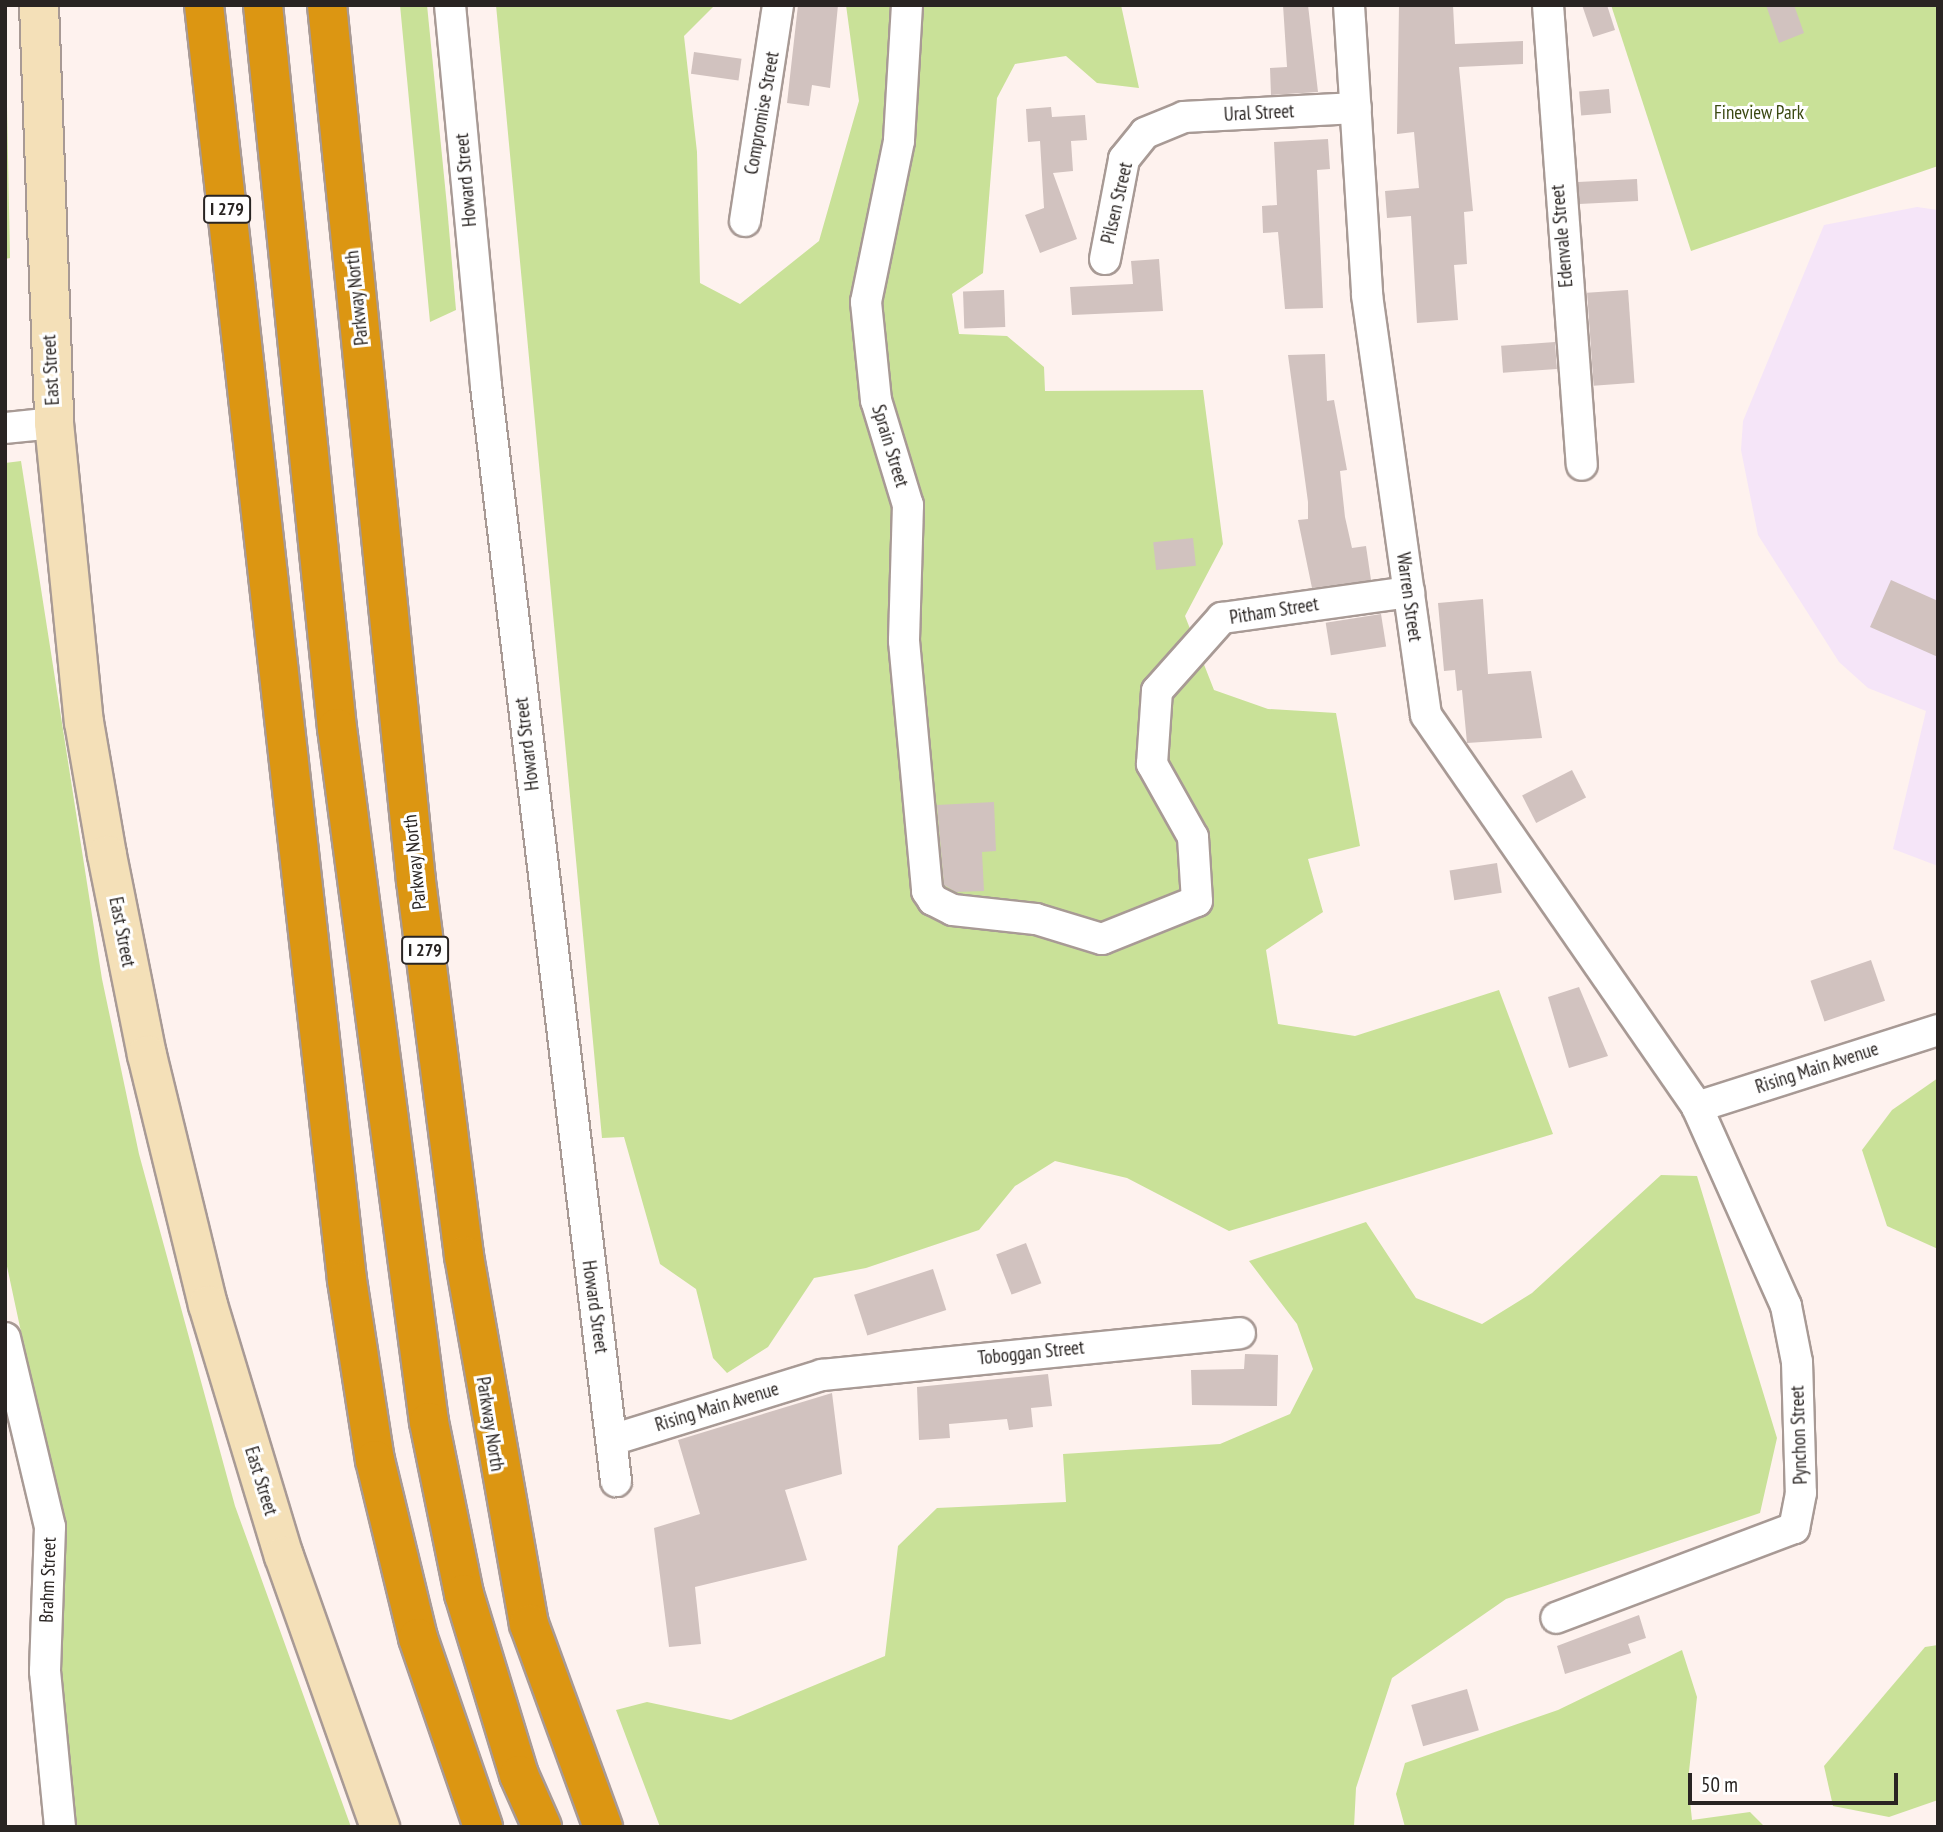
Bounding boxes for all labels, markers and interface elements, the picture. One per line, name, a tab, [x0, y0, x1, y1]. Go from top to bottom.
street label: Compromise Street	[740, 50, 784, 176]
street label: Ural Street	[1223, 100, 1295, 126]
park label: Fineview Park	[1714, 102, 1804, 124]
street label: Howard Street	[451, 132, 481, 228]
street label: Pilsen Street	[1097, 160, 1137, 246]
street label: Edenvale Street	[1546, 184, 1578, 288]
road number: I 279	[202, 194, 252, 224]
street label: Parkway North	[341, 249, 373, 347]
street label: East Street	[38, 334, 64, 406]
street label: Sprain Street	[867, 402, 913, 490]
street label: Warren Street	[1391, 551, 1427, 643]
street label: Pitham Street	[1228, 593, 1320, 629]
street label: Howard Street	[510, 696, 544, 792]
street label: Parkway North	[399, 813, 431, 911]
street label: East Street	[104, 895, 140, 969]
road number: I 279	[400, 936, 450, 965]
street label: Rising Main Avenue	[1752, 1037, 1882, 1099]
street label: Howard Street	[577, 1259, 613, 1355]
street label: Toboggan Street	[977, 1336, 1085, 1370]
street label: Parkway North	[471, 1375, 509, 1473]
street label: Rising Main Avenue	[652, 1377, 782, 1437]
street label: Pynchon Street	[1786, 1385, 1812, 1485]
street label: East Street	[240, 1444, 282, 1518]
street label: Brahm Street	[35, 1537, 61, 1623]
scale bar	[1691, 1758, 1901, 1802]
text: 50 m	[1701, 1771, 1738, 1798]

